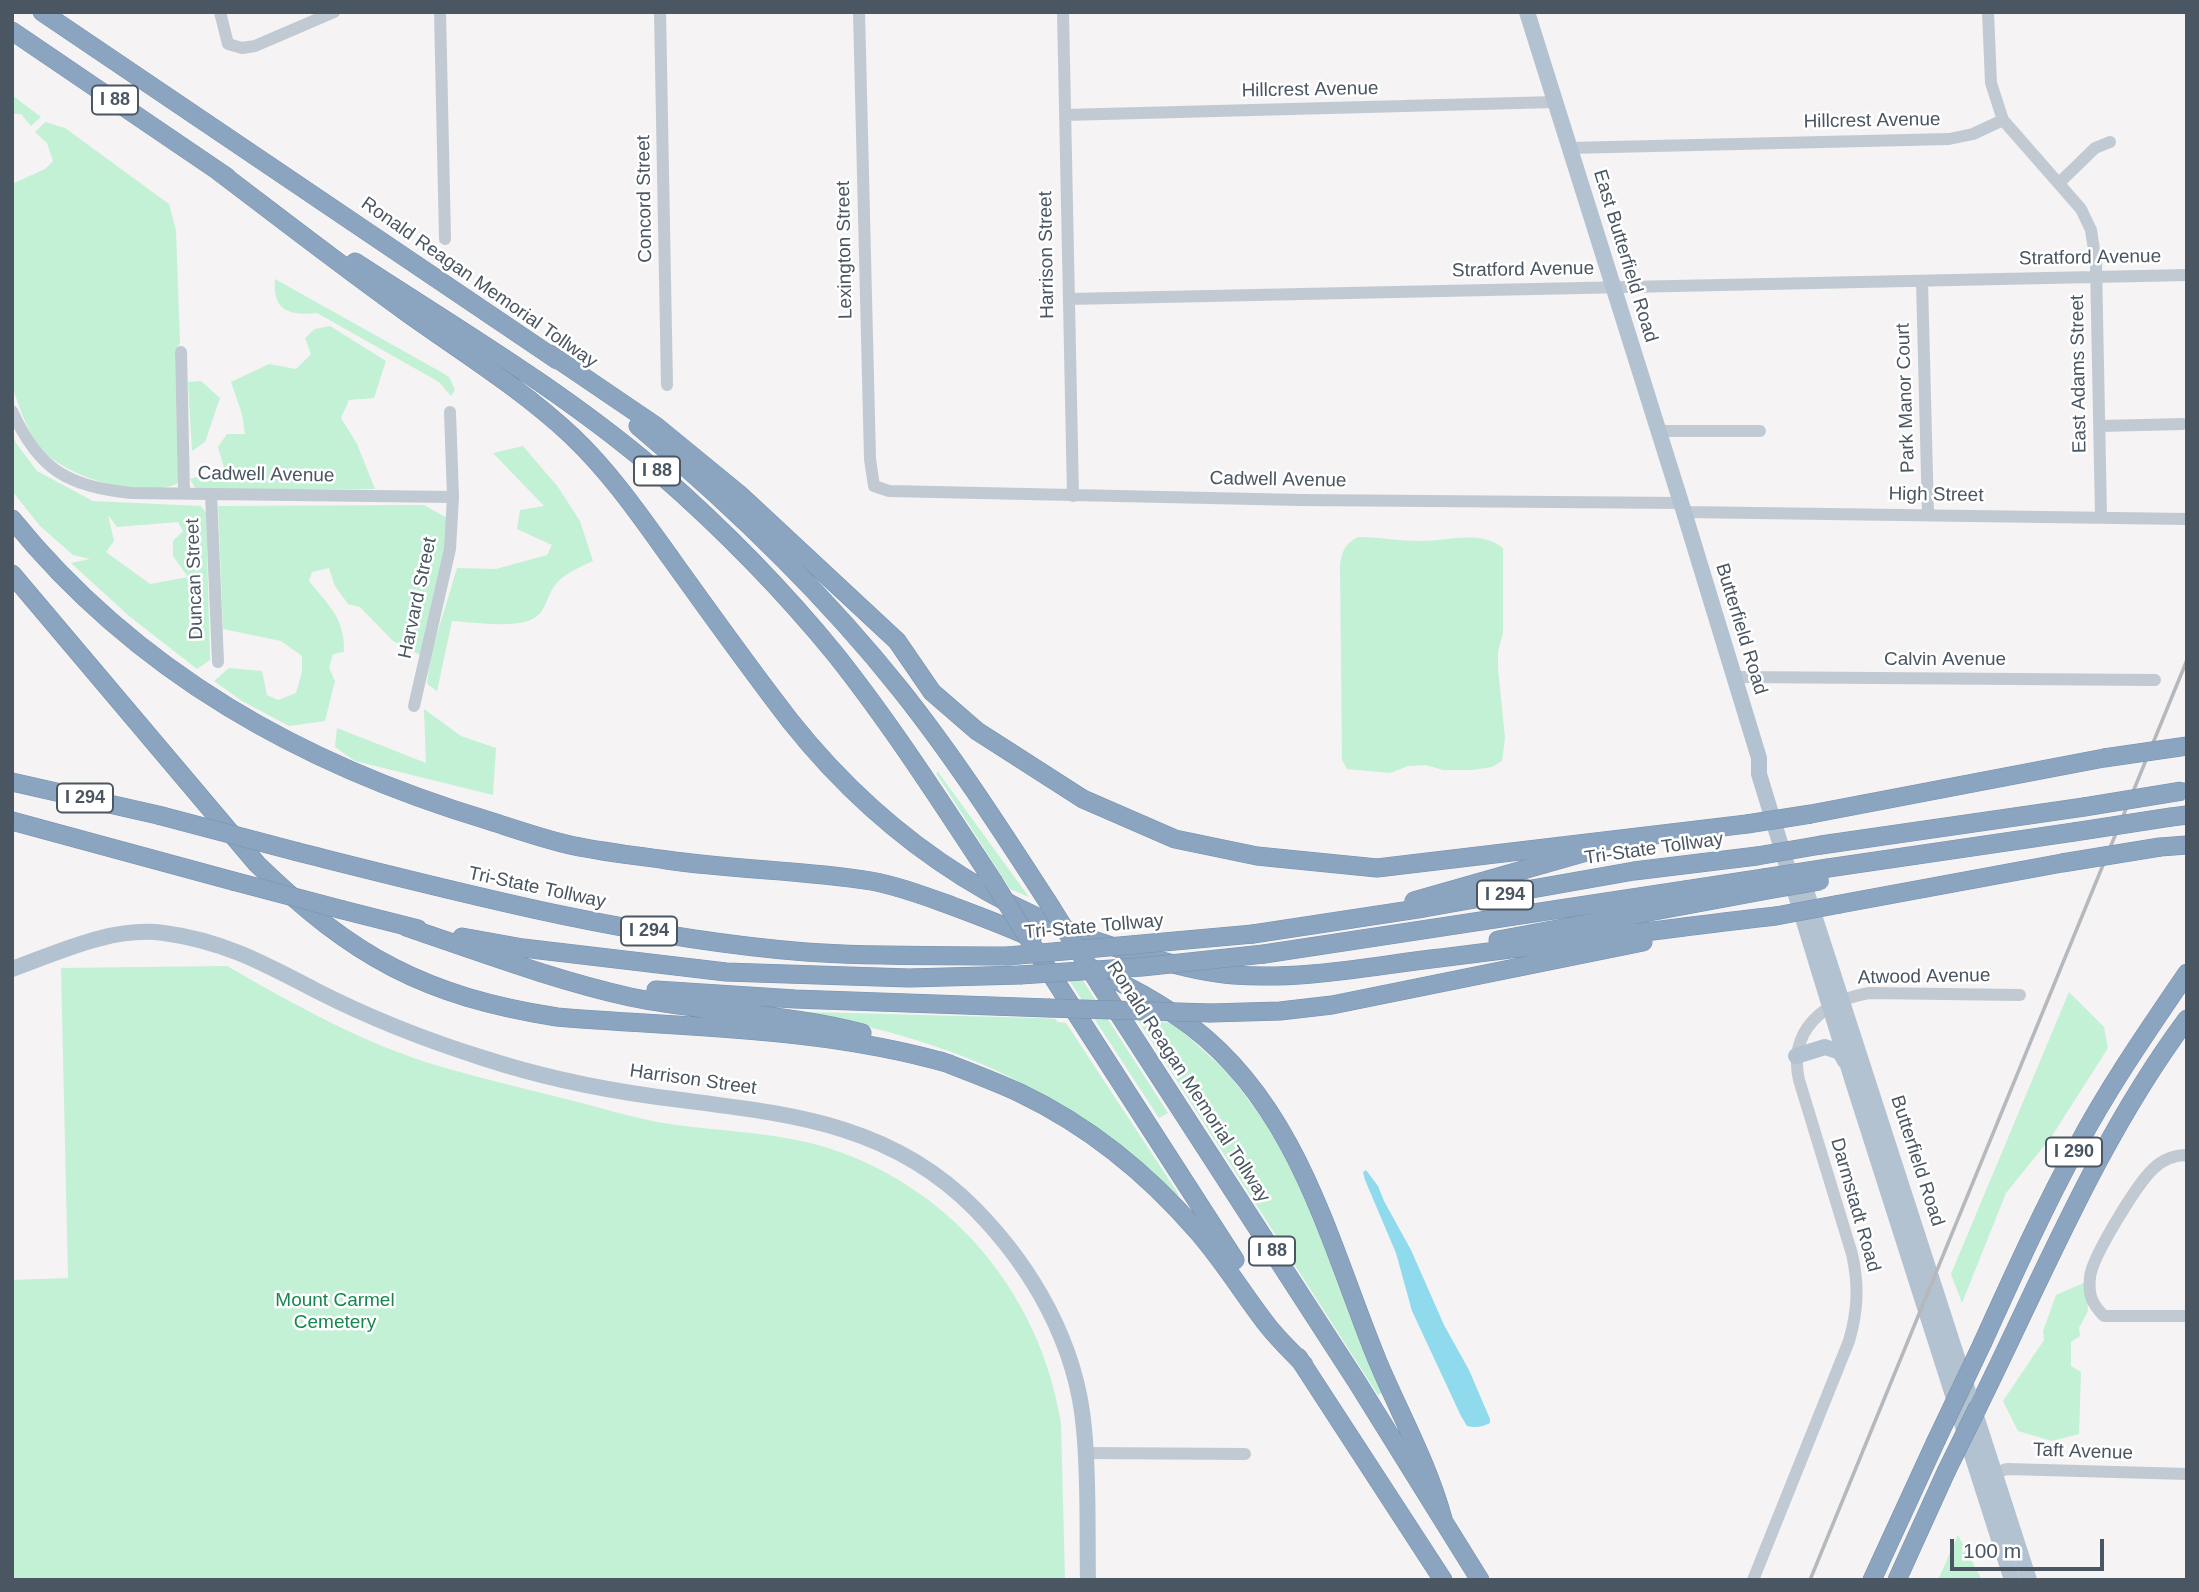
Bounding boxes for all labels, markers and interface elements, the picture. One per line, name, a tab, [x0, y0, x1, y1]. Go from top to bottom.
street label: Hillcrest Avenue	[1241, 77, 1379, 103]
road number: I 88	[92, 86, 138, 114]
street label: Hillcrest Avenue	[1803, 108, 1941, 134]
street label: Concord Street	[632, 135, 658, 263]
street label: East Butterfield Road	[1588, 167, 1662, 345]
street label: Lexington Street	[832, 181, 858, 319]
street label: Harrison Street	[1034, 191, 1060, 319]
street label: Ronald Reagan Memorial Tollway	[357, 192, 601, 374]
street label: Stratford Avenue	[2019, 245, 2161, 271]
street label: Stratford Avenue	[1452, 257, 1594, 283]
street label: East Adams Street	[2066, 295, 2092, 453]
street label: Park Manor Court	[1892, 323, 1920, 473]
road number: I 88	[634, 457, 680, 486]
street label: Cadwell Avenue	[197, 462, 335, 488]
street label: Cadwell Avenue	[1209, 467, 1347, 493]
street label: High Street	[1888, 483, 1984, 507]
street label: Duncan Street	[181, 518, 209, 640]
street label: Harvard Street	[394, 535, 442, 661]
street label: Butterfield Road	[1710, 561, 1772, 697]
street label: Calvin Avenue	[1884, 649, 2006, 671]
road number: I 294	[57, 784, 113, 812]
street label: Tri-State Tollway	[1583, 828, 1725, 870]
street label: Tri-State Tollway	[466, 862, 608, 914]
road number: I 294	[1477, 880, 1533, 910]
street label: Tri-State Tollway	[1023, 910, 1165, 944]
road number: I 294	[621, 916, 677, 946]
street label: Ronald Reagan Memorial Tollway	[1101, 957, 1275, 1207]
street label: Atwood Avenue	[1857, 964, 1991, 990]
street label: Harrison Street	[628, 1060, 758, 1100]
street label: Butterfield Road	[1885, 1093, 1949, 1229]
street label: Darmstadt Road	[1825, 1135, 1885, 1275]
road number: I 290	[2046, 1138, 2102, 1167]
road number: I 88	[1249, 1236, 1295, 1266]
park label: Mount Carmel Cemetery	[275, 1290, 395, 1334]
street label: Taft Avenue	[2033, 1439, 2133, 1465]
scale bar	[1954, 1526, 2108, 1570]
text: 100 m	[1963, 1539, 2021, 1562]

